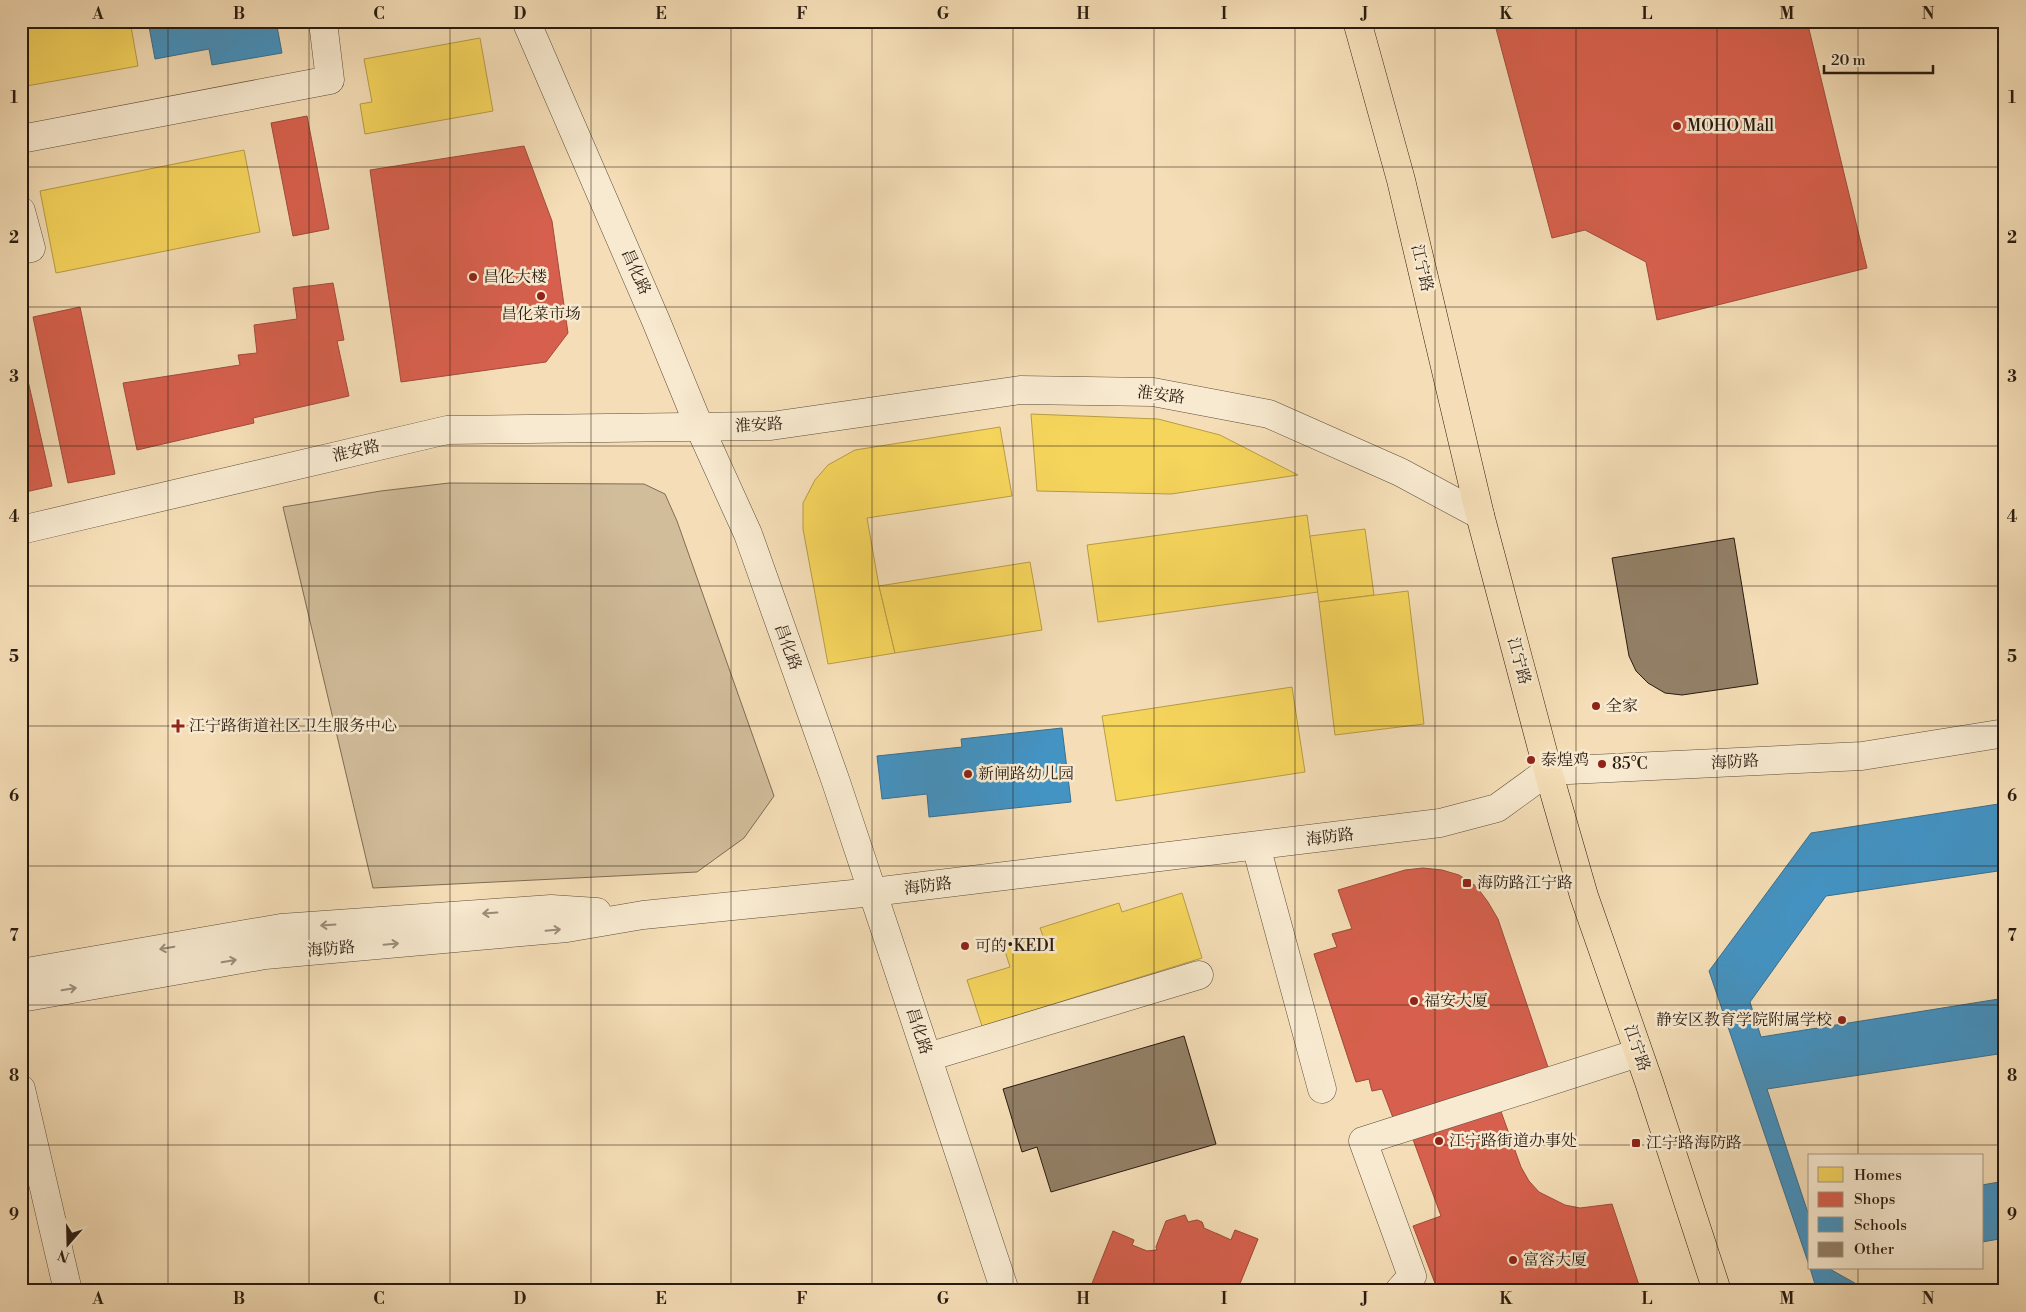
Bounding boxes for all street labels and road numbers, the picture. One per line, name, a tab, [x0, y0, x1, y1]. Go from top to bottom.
street label: 江宁路	[1407, 242, 1437, 294]
street label: 昌化路	[617, 246, 655, 298]
street label: 淮安路	[1136, 382, 1186, 408]
street label: 淮安路	[735, 414, 783, 436]
street label: 淮安路	[330, 436, 382, 466]
street label: 昌化路	[770, 621, 806, 673]
street label: 江宁路	[1503, 635, 1535, 687]
street label: 海防路	[1711, 751, 1759, 773]
street label: 海防路	[1305, 824, 1355, 850]
street label: 海防路	[903, 873, 953, 899]
street label: 海防路	[306, 937, 356, 961]
street label: 昌化路	[902, 1005, 936, 1057]
street label: 江宁路	[1620, 1022, 1654, 1074]

